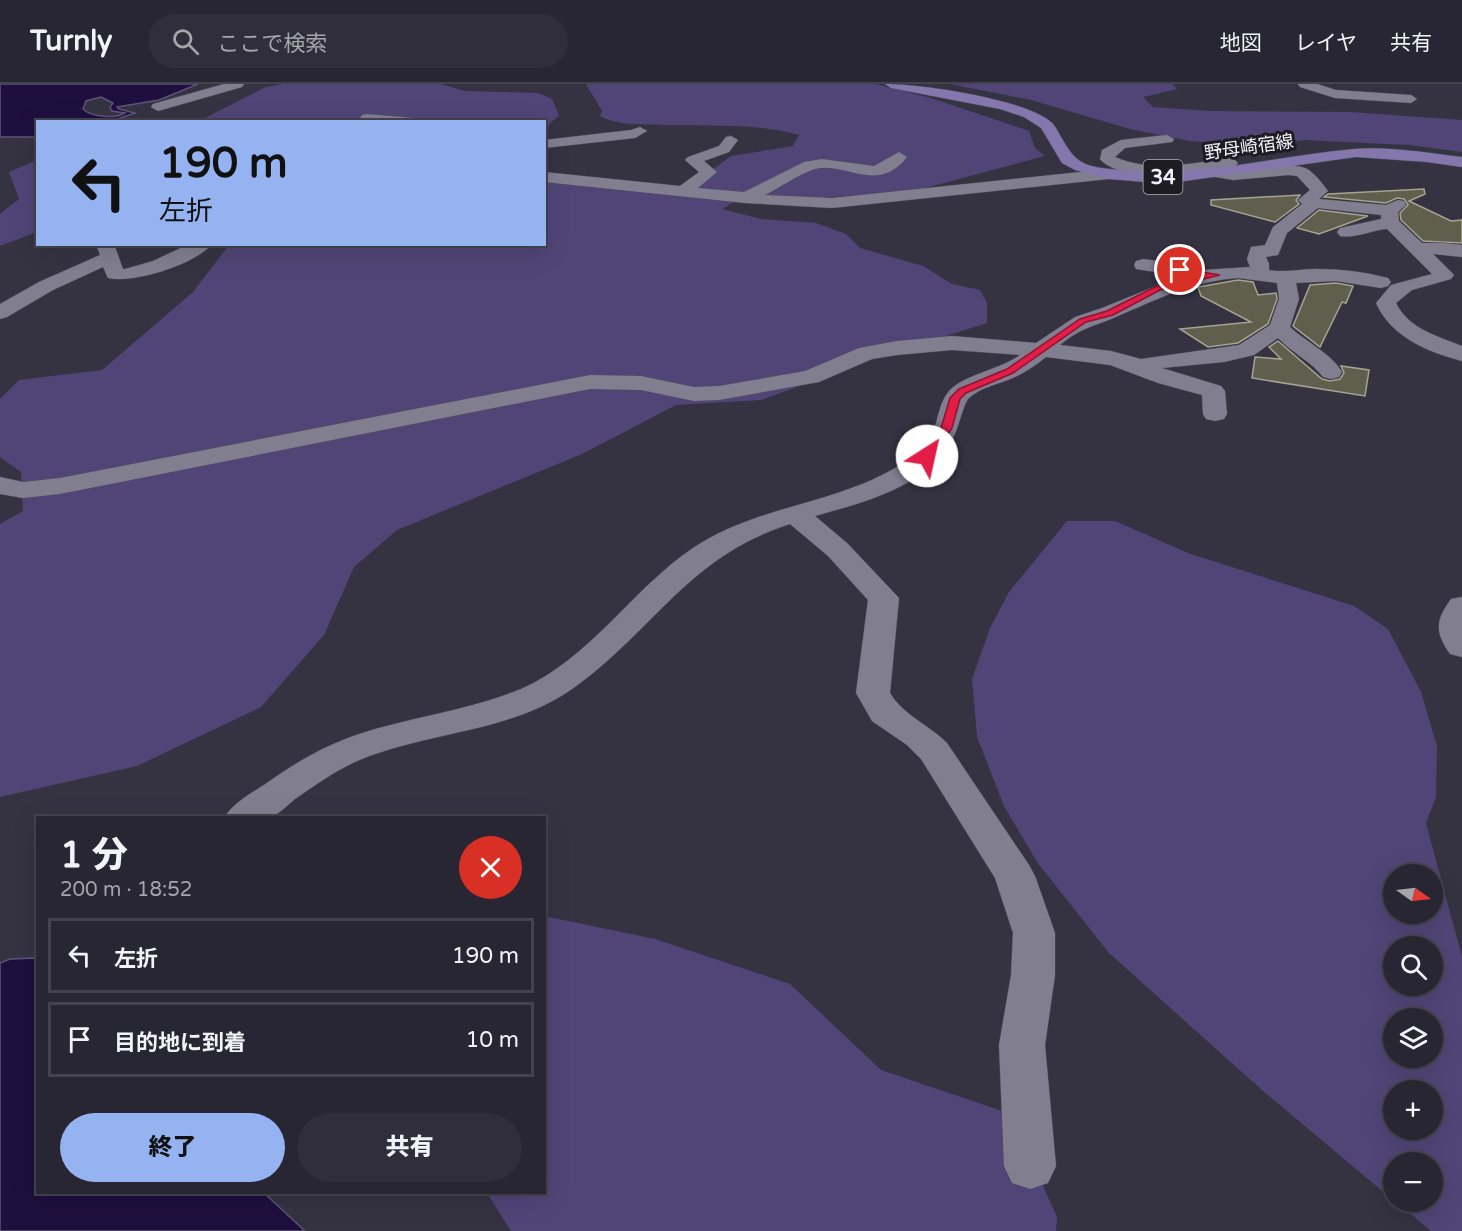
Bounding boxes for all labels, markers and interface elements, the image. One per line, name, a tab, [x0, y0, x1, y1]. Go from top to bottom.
search box	[148, 14, 568, 68]
text: Turnly	[30, 24, 112, 58]
icon: search	[169, 25, 202, 58]
text: ここで検索	[217, 31, 327, 57]
text: 地図	[1220, 31, 1262, 56]
text: レイヤ	[1295, 31, 1357, 56]
text: 共有	[1390, 31, 1432, 56]
street label: 野母崎宿線	[1203, 130, 1295, 164]
text: 190 m	[159, 138, 288, 189]
icon: left	[60, 144, 138, 222]
road number: 34	[1144, 160, 1182, 194]
text: 左折	[159, 195, 213, 228]
pin	[1154, 244, 1205, 295]
icon: arrive	[1163, 253, 1196, 286]
position arrow	[895, 424, 959, 488]
text: 1 分	[60, 834, 128, 877]
button: close	[459, 836, 522, 899]
north arrow	[1383, 864, 1443, 924]
map controls	[1383, 864, 1443, 1212]
text: 200 m · 18:52	[60, 878, 192, 902]
button: search	[1383, 936, 1443, 996]
icon: left	[63, 939, 96, 972]
text: 190 m	[452, 943, 519, 969]
text: 左折	[114, 946, 158, 972]
button: layers	[1383, 1008, 1443, 1068]
icon: arrive	[63, 1023, 96, 1056]
text: 10 m	[465, 1027, 519, 1053]
text: 目的地に到着	[114, 1030, 246, 1056]
button: +	[1383, 1080, 1443, 1140]
button: 終了	[60, 1113, 285, 1182]
button: 共有	[297, 1113, 522, 1182]
button: −	[1383, 1152, 1443, 1212]

